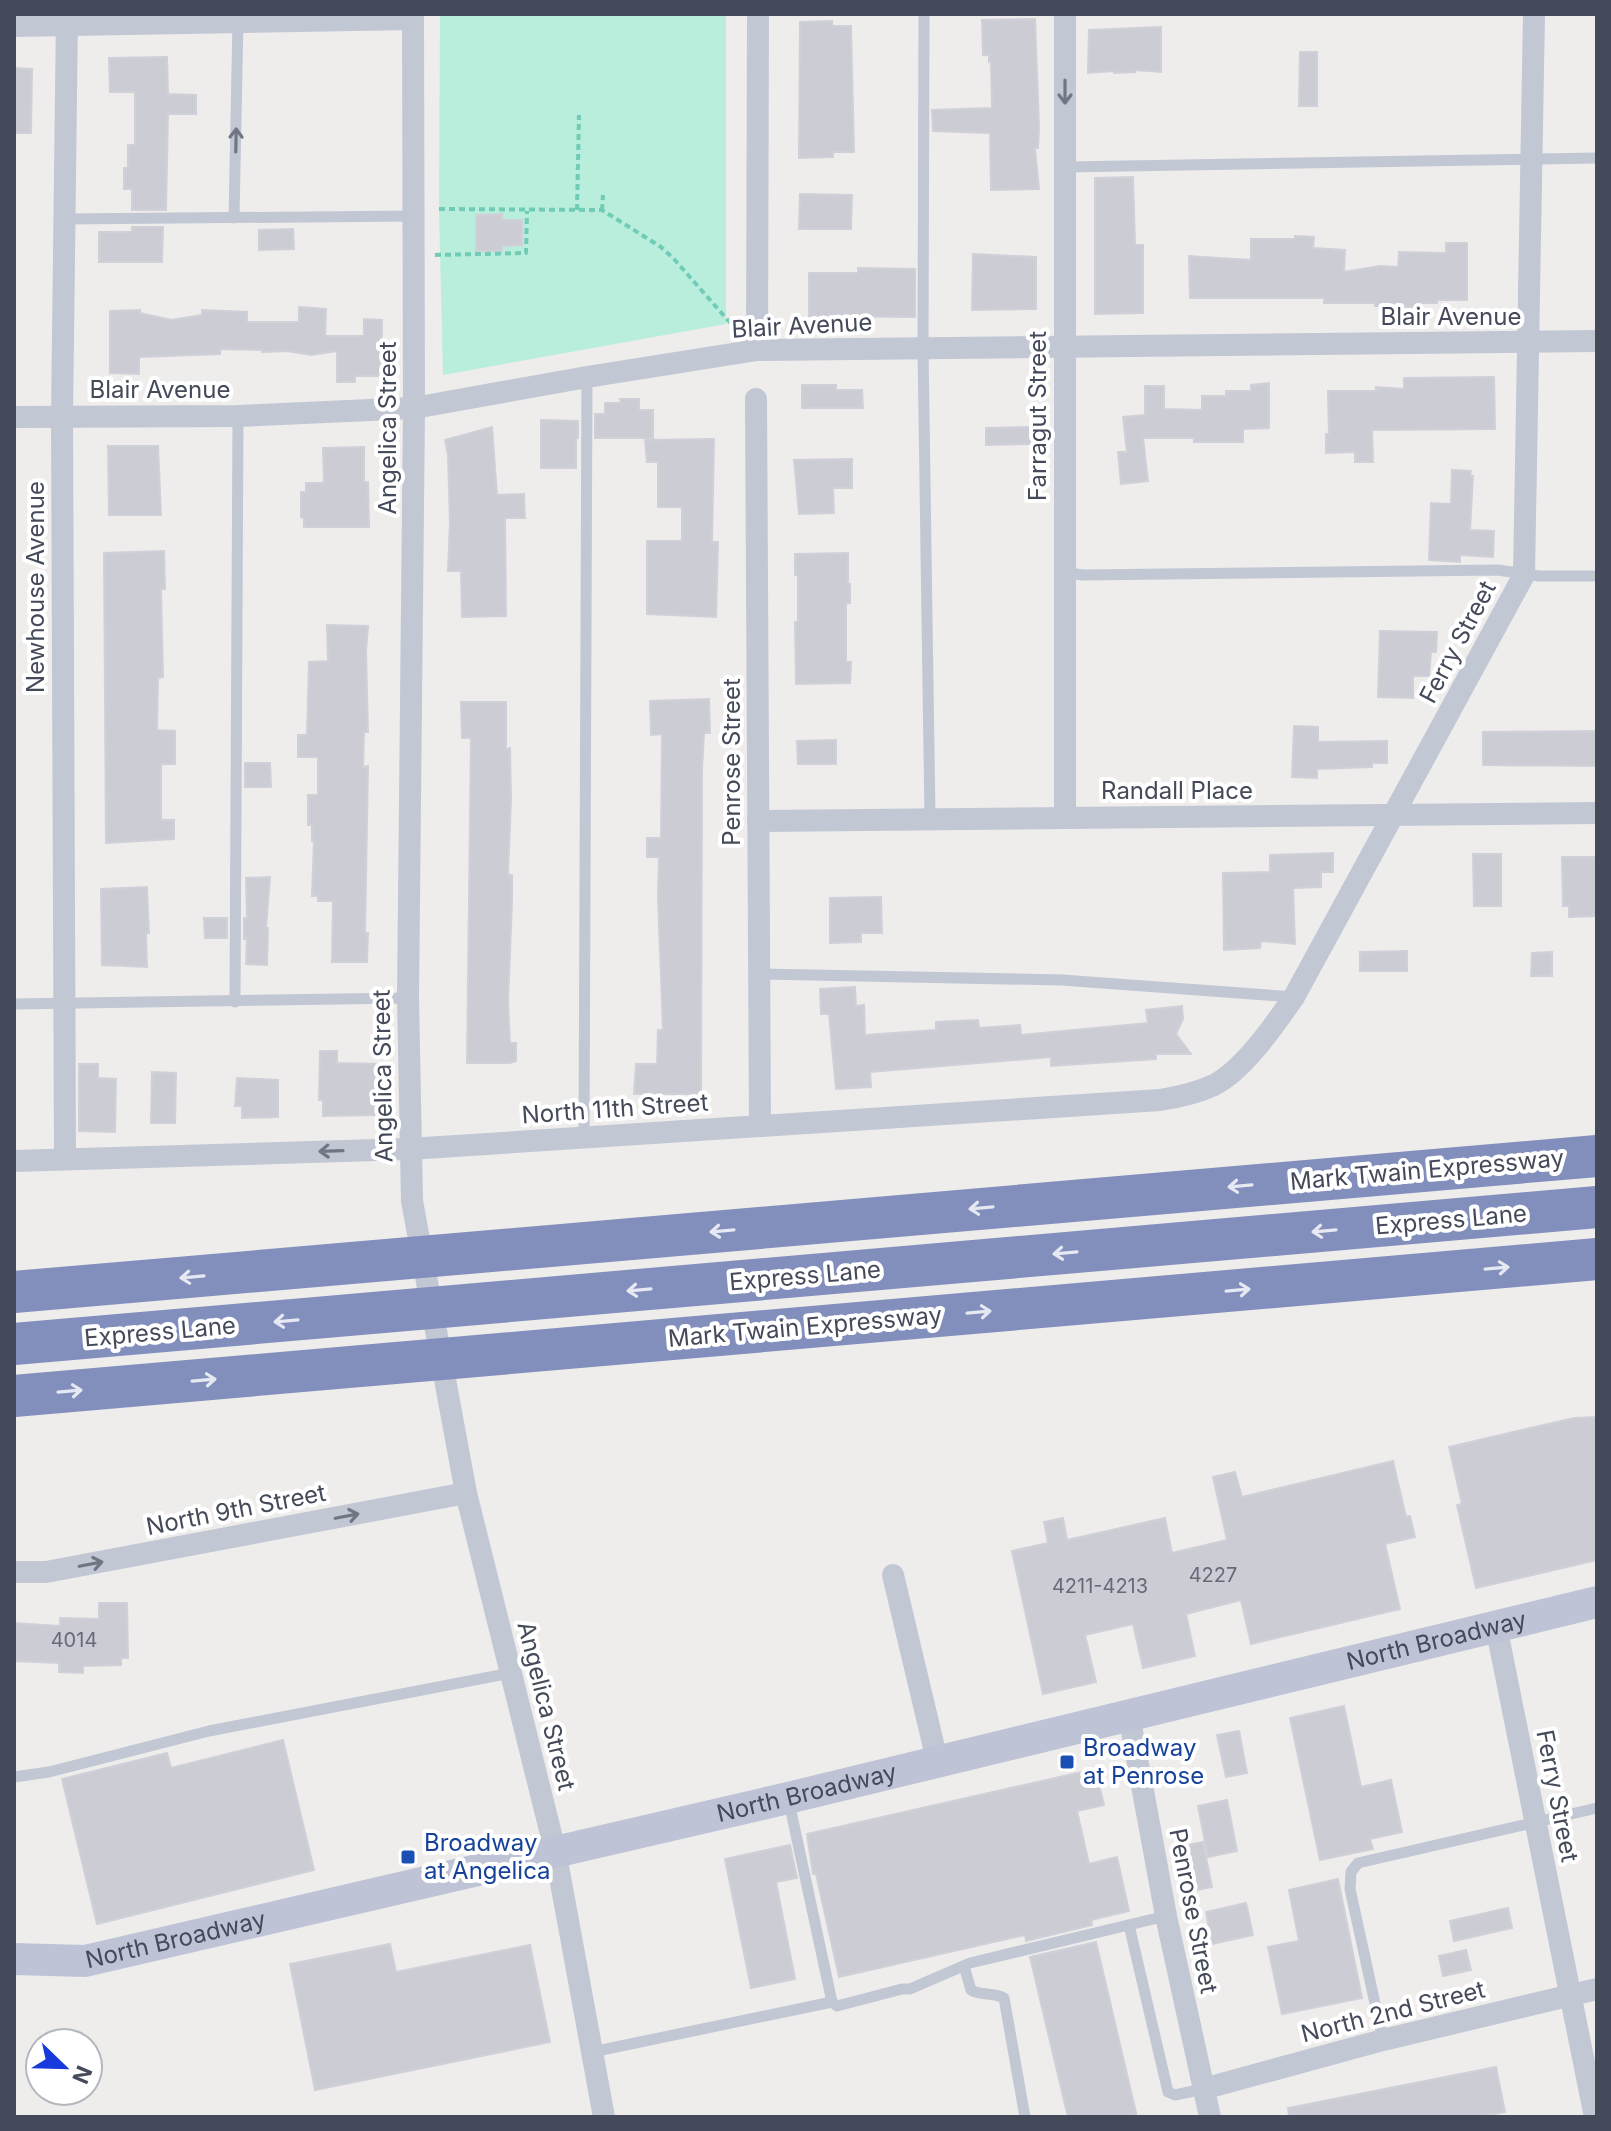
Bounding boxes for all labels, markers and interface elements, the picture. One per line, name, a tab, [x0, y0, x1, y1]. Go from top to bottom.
one-way arrow	[1057, 78, 1073, 105]
one-way arrow	[228, 127, 243, 154]
street label: Blair Avenue	[1381, 302, 1521, 331]
street label: Blair Avenue	[731, 307, 873, 344]
street label: Farragut Street	[1023, 331, 1052, 501]
street label: Angelica Street	[373, 341, 402, 514]
street label: Blair Avenue	[90, 375, 230, 404]
street label: Newhouse Avenue	[21, 481, 50, 693]
street label: Ferry Street	[1413, 576, 1502, 708]
street label: Penrose Street	[717, 678, 746, 846]
street label: Randall Place	[1101, 776, 1253, 805]
street label: Angelica Street	[366, 989, 399, 1163]
street label: North 11th Street	[521, 1088, 709, 1129]
street label: Mark Twain Expressway	[1289, 1143, 1565, 1196]
one-way arrow	[318, 1144, 345, 1159]
one-way arrow	[1227, 1179, 1254, 1194]
street label: Express Lane	[1374, 1198, 1528, 1241]
one-way arrow	[968, 1201, 995, 1216]
one-way arrow	[709, 1224, 736, 1239]
one-way arrow	[1311, 1224, 1338, 1239]
one-way arrow	[1052, 1246, 1079, 1261]
street label: Express Lane	[728, 1254, 882, 1297]
one-way arrow	[1483, 1260, 1510, 1275]
one-way arrow	[179, 1269, 206, 1284]
one-way arrow	[1224, 1282, 1251, 1297]
one-way arrow	[626, 1283, 653, 1298]
street label: Mark Twain Expressway	[667, 1300, 943, 1353]
one-way arrow	[965, 1304, 992, 1319]
street label: Express Lane	[83, 1310, 237, 1353]
one-way arrow	[273, 1314, 300, 1329]
one-way arrow	[190, 1372, 217, 1387]
one-way arrow	[56, 1383, 83, 1398]
street label: North 9th Street	[144, 1478, 328, 1541]
one-way arrow	[333, 1507, 359, 1522]
one-way arrow	[78, 1555, 103, 1570]
house number: 4227	[1189, 1563, 1237, 1587]
house number: 4211-4213	[1052, 1574, 1148, 1598]
street label: North Broadway	[1344, 1605, 1529, 1676]
street label: Angelica Street	[511, 1618, 582, 1793]
house number: 4014	[51, 1628, 97, 1652]
street label: Ferry Street	[1530, 1727, 1585, 1865]
place label: Broadway at Penrose	[1083, 1733, 1204, 1790]
marker: Broadway at Penrose	[1058, 1753, 1076, 1771]
street label: North Broadway	[714, 1757, 900, 1828]
street label: Penrose Street	[1163, 1826, 1224, 1996]
place label: Broadway at Angelica	[424, 1828, 551, 1885]
marker: Broadway at Angelica	[399, 1848, 417, 1866]
street label: North Broadway	[82, 1905, 268, 1974]
street label: North 2nd Street	[1298, 1975, 1488, 2048]
north arrow	[24, 2027, 104, 2107]
text: N	[67, 2062, 98, 2088]

